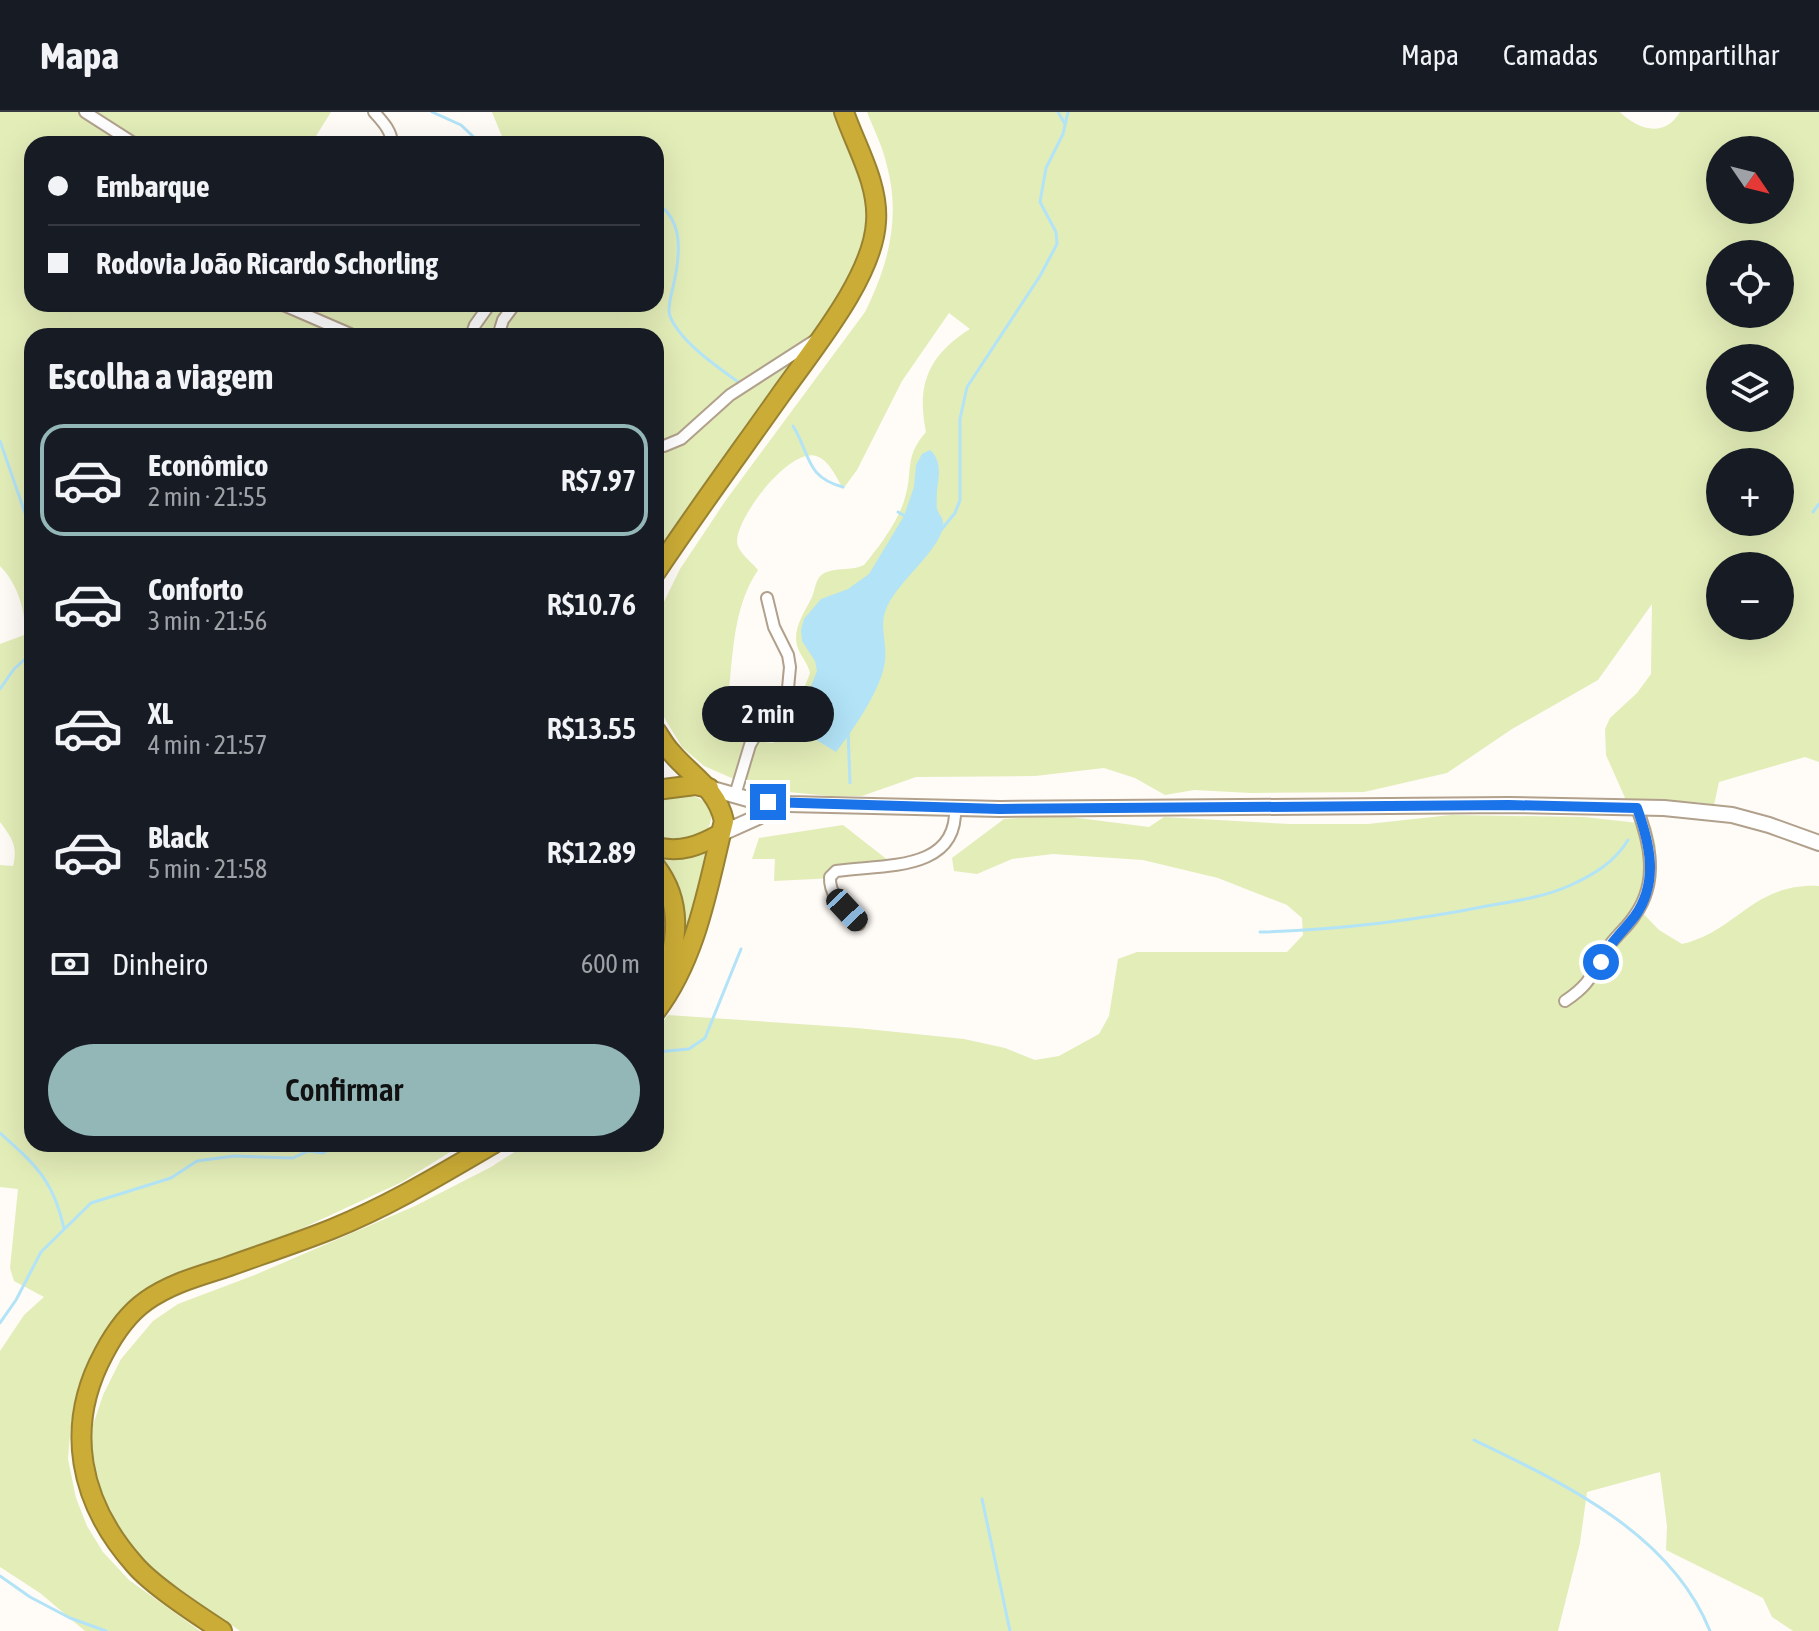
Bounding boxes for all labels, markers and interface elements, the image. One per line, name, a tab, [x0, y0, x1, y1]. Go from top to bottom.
text: Mapa	[40, 34, 119, 77]
text: Mapa	[1401, 39, 1459, 71]
text: Camadas	[1503, 39, 1598, 71]
text: Compartilhar	[1642, 39, 1779, 71]
north arrow	[1706, 136, 1794, 224]
map controls	[1706, 136, 1794, 640]
text: Embarque	[96, 169, 210, 203]
button: locate	[1706, 240, 1794, 328]
text: Rodovia João Ricardo Schorling	[96, 246, 438, 280]
button: layers	[1706, 344, 1794, 432]
text: Escolha a viagem	[48, 355, 274, 397]
icon: car	[52, 444, 124, 516]
text: Econômico	[148, 448, 268, 482]
button: +	[1706, 448, 1794, 536]
text: R$7.97	[561, 463, 636, 497]
text: 2 min · 21:55	[148, 482, 267, 512]
button: −	[1706, 552, 1794, 640]
icon: car	[52, 568, 124, 640]
text: Conforto	[148, 572, 244, 606]
text: R$10.76	[547, 587, 636, 621]
text: 3 min · 21:56	[148, 606, 267, 636]
callout: 2 min	[702, 686, 834, 742]
icon: car	[52, 692, 124, 764]
text: XL	[148, 696, 173, 730]
text: 2 min	[741, 699, 795, 729]
text: R$13.55	[547, 711, 636, 745]
text: 4 min · 21:57	[148, 730, 267, 760]
route end	[750, 784, 786, 820]
icon: car	[52, 816, 124, 888]
text: Black	[148, 820, 208, 854]
text: R$12.89	[547, 835, 636, 869]
text: 5 min · 21:58	[148, 854, 267, 884]
car	[822, 884, 872, 936]
icon: cash	[48, 942, 92, 986]
route start	[1583, 944, 1619, 980]
text: Dinheiro	[112, 947, 208, 981]
text: 600 m	[581, 949, 640, 979]
button: Confirmar	[48, 1044, 640, 1136]

